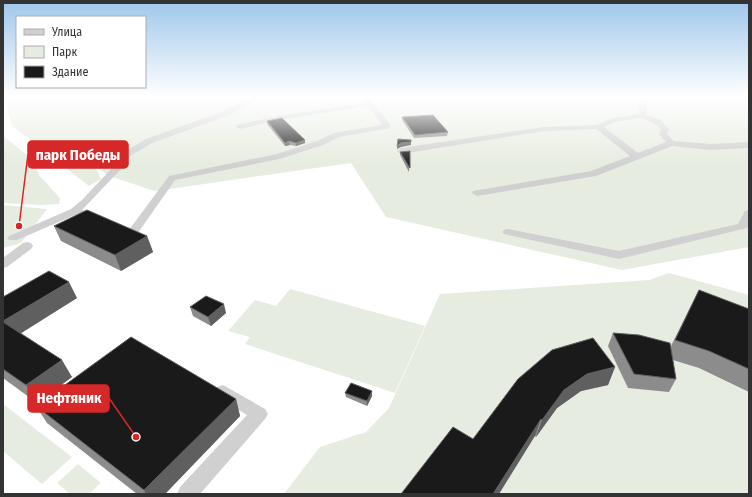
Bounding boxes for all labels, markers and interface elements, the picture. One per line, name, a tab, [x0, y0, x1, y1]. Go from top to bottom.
legend	[16, 16, 146, 88]
text: Улица	[51, 25, 82, 39]
text: Парк	[52, 45, 78, 59]
text: Здание	[52, 65, 88, 79]
callout: парк Победы	[28, 141, 128, 168]
text: парк Победы	[36, 146, 120, 164]
callout: Нефтяник	[28, 385, 109, 412]
text: Нефтяник	[37, 389, 102, 407]

